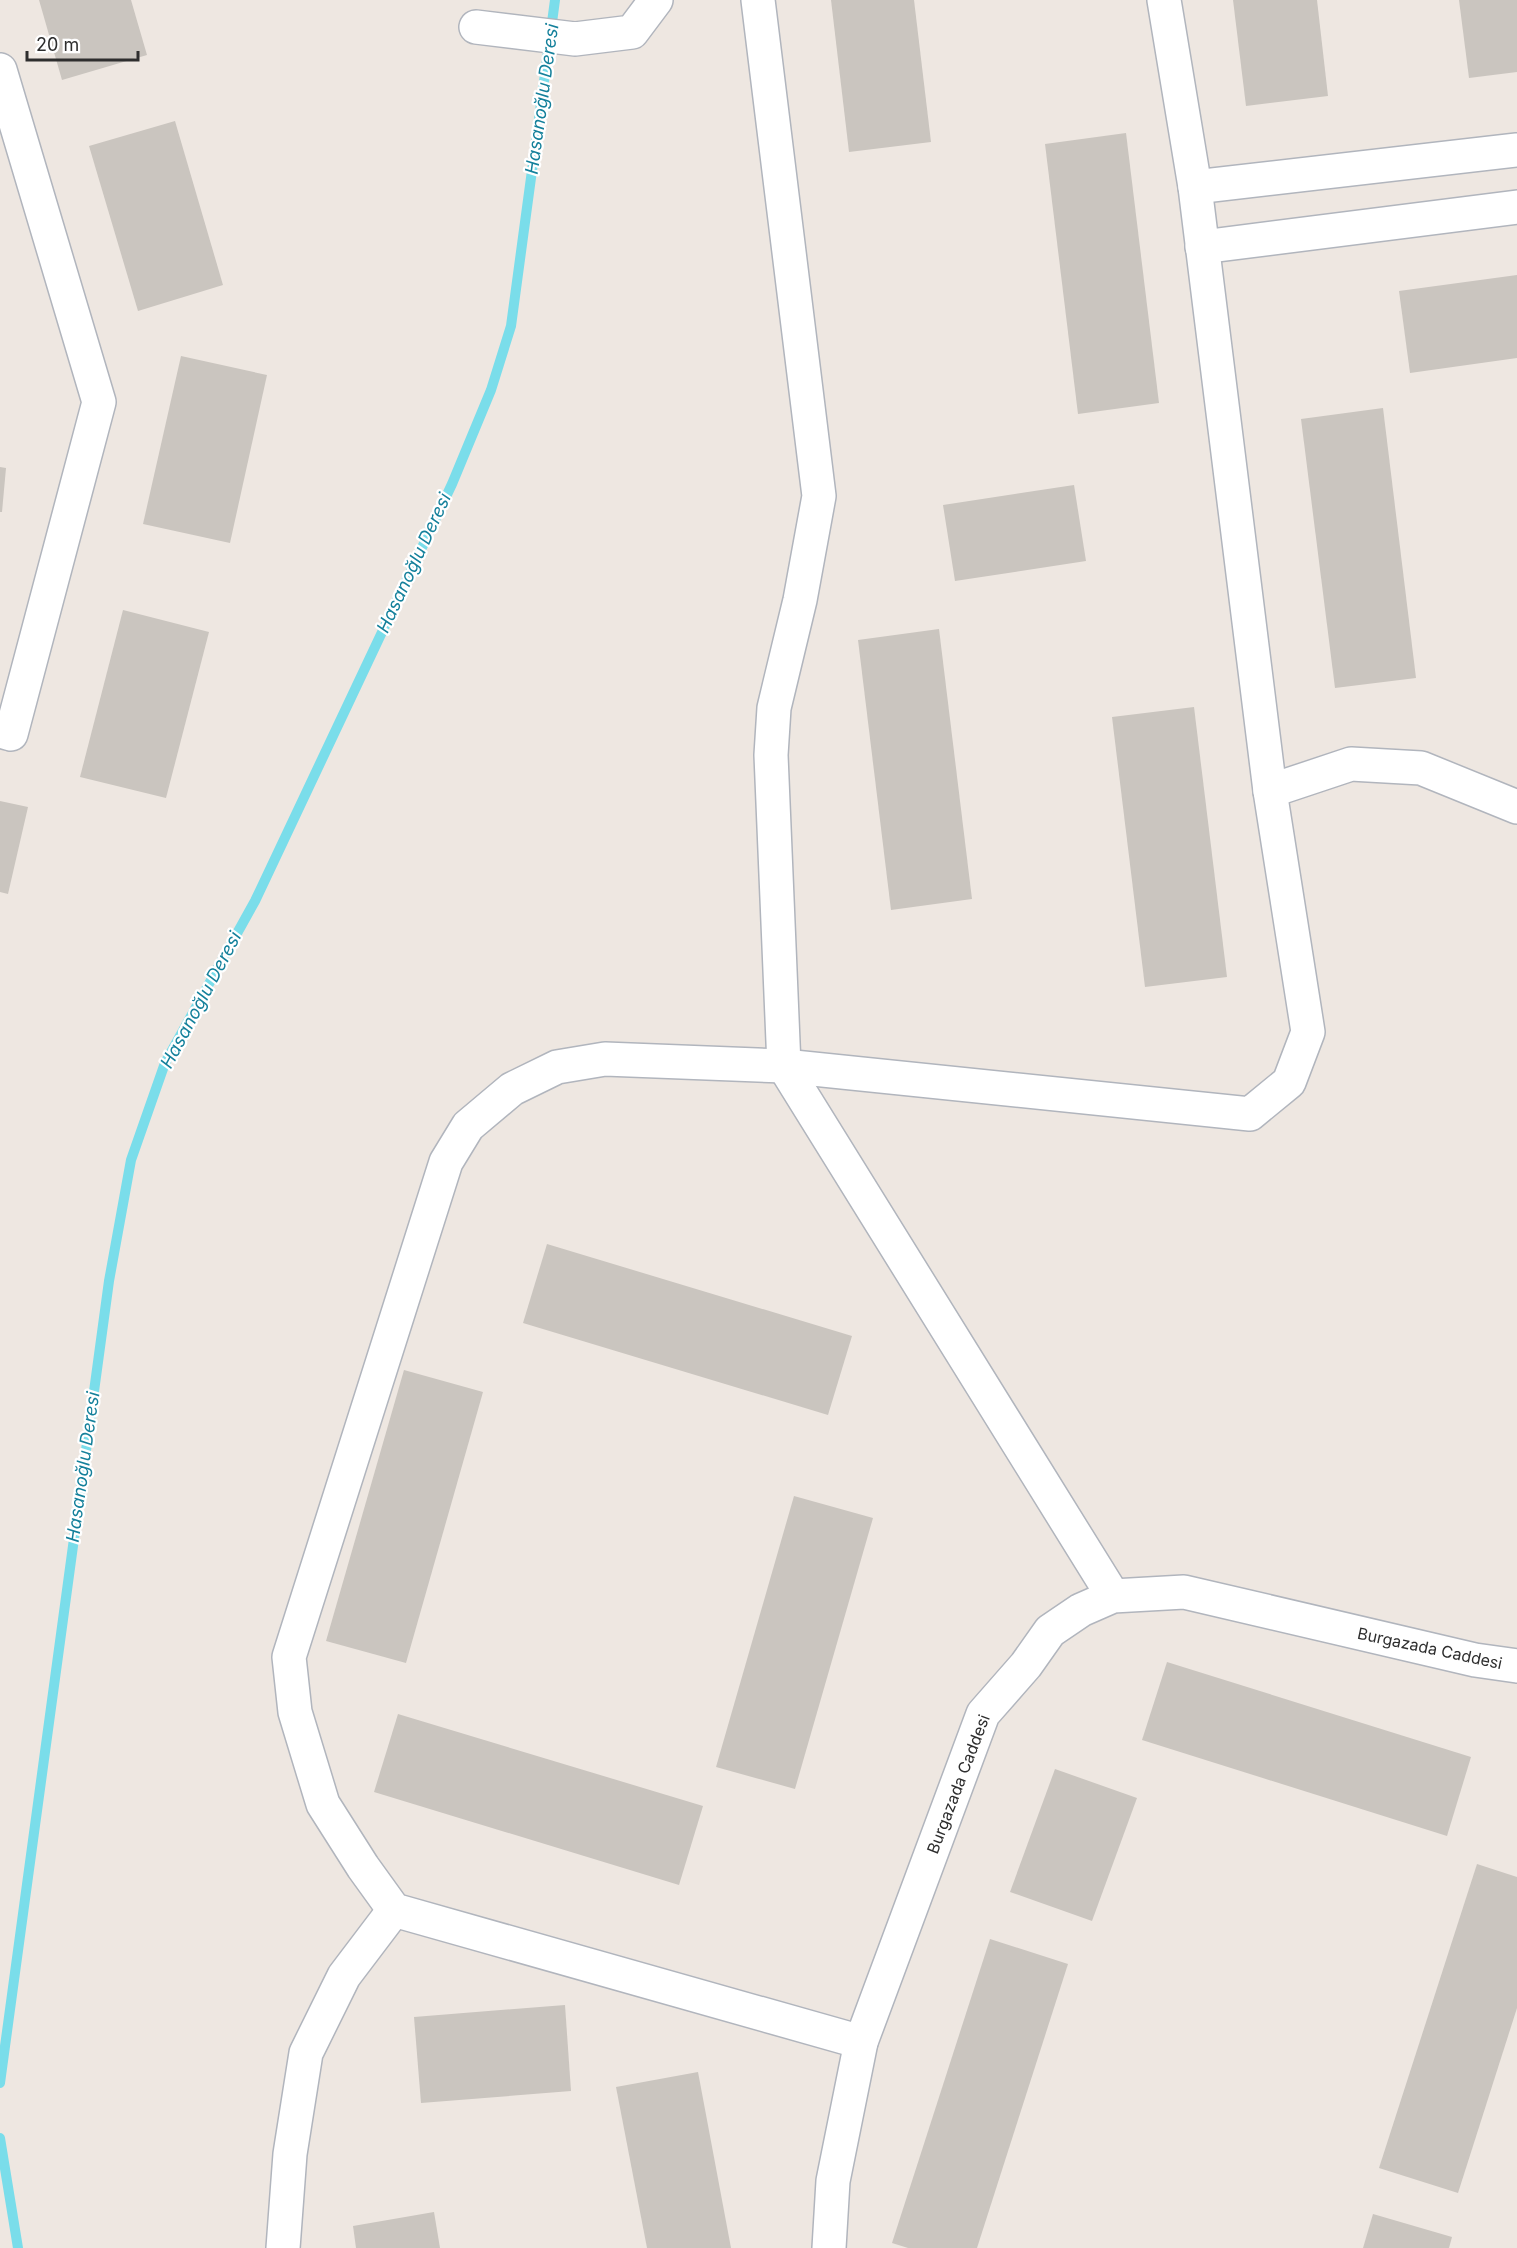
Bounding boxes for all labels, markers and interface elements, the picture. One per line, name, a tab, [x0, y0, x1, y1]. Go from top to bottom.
water label: Hasanoğlu Deresi	[521, 22, 563, 175]
scale bar	[27, 24, 138, 62]
text: 20 m	[36, 34, 79, 55]
water label: Hasanoğlu Deresi	[372, 489, 455, 636]
water label: Hasanoğlu Deresi	[156, 927, 246, 1072]
water label: Hasanoğlu Deresi	[62, 1390, 104, 1543]
street label: Burgazada Caddesi	[1356, 1623, 1504, 1673]
street label: Burgazada Caddesi	[922, 1712, 994, 1856]

